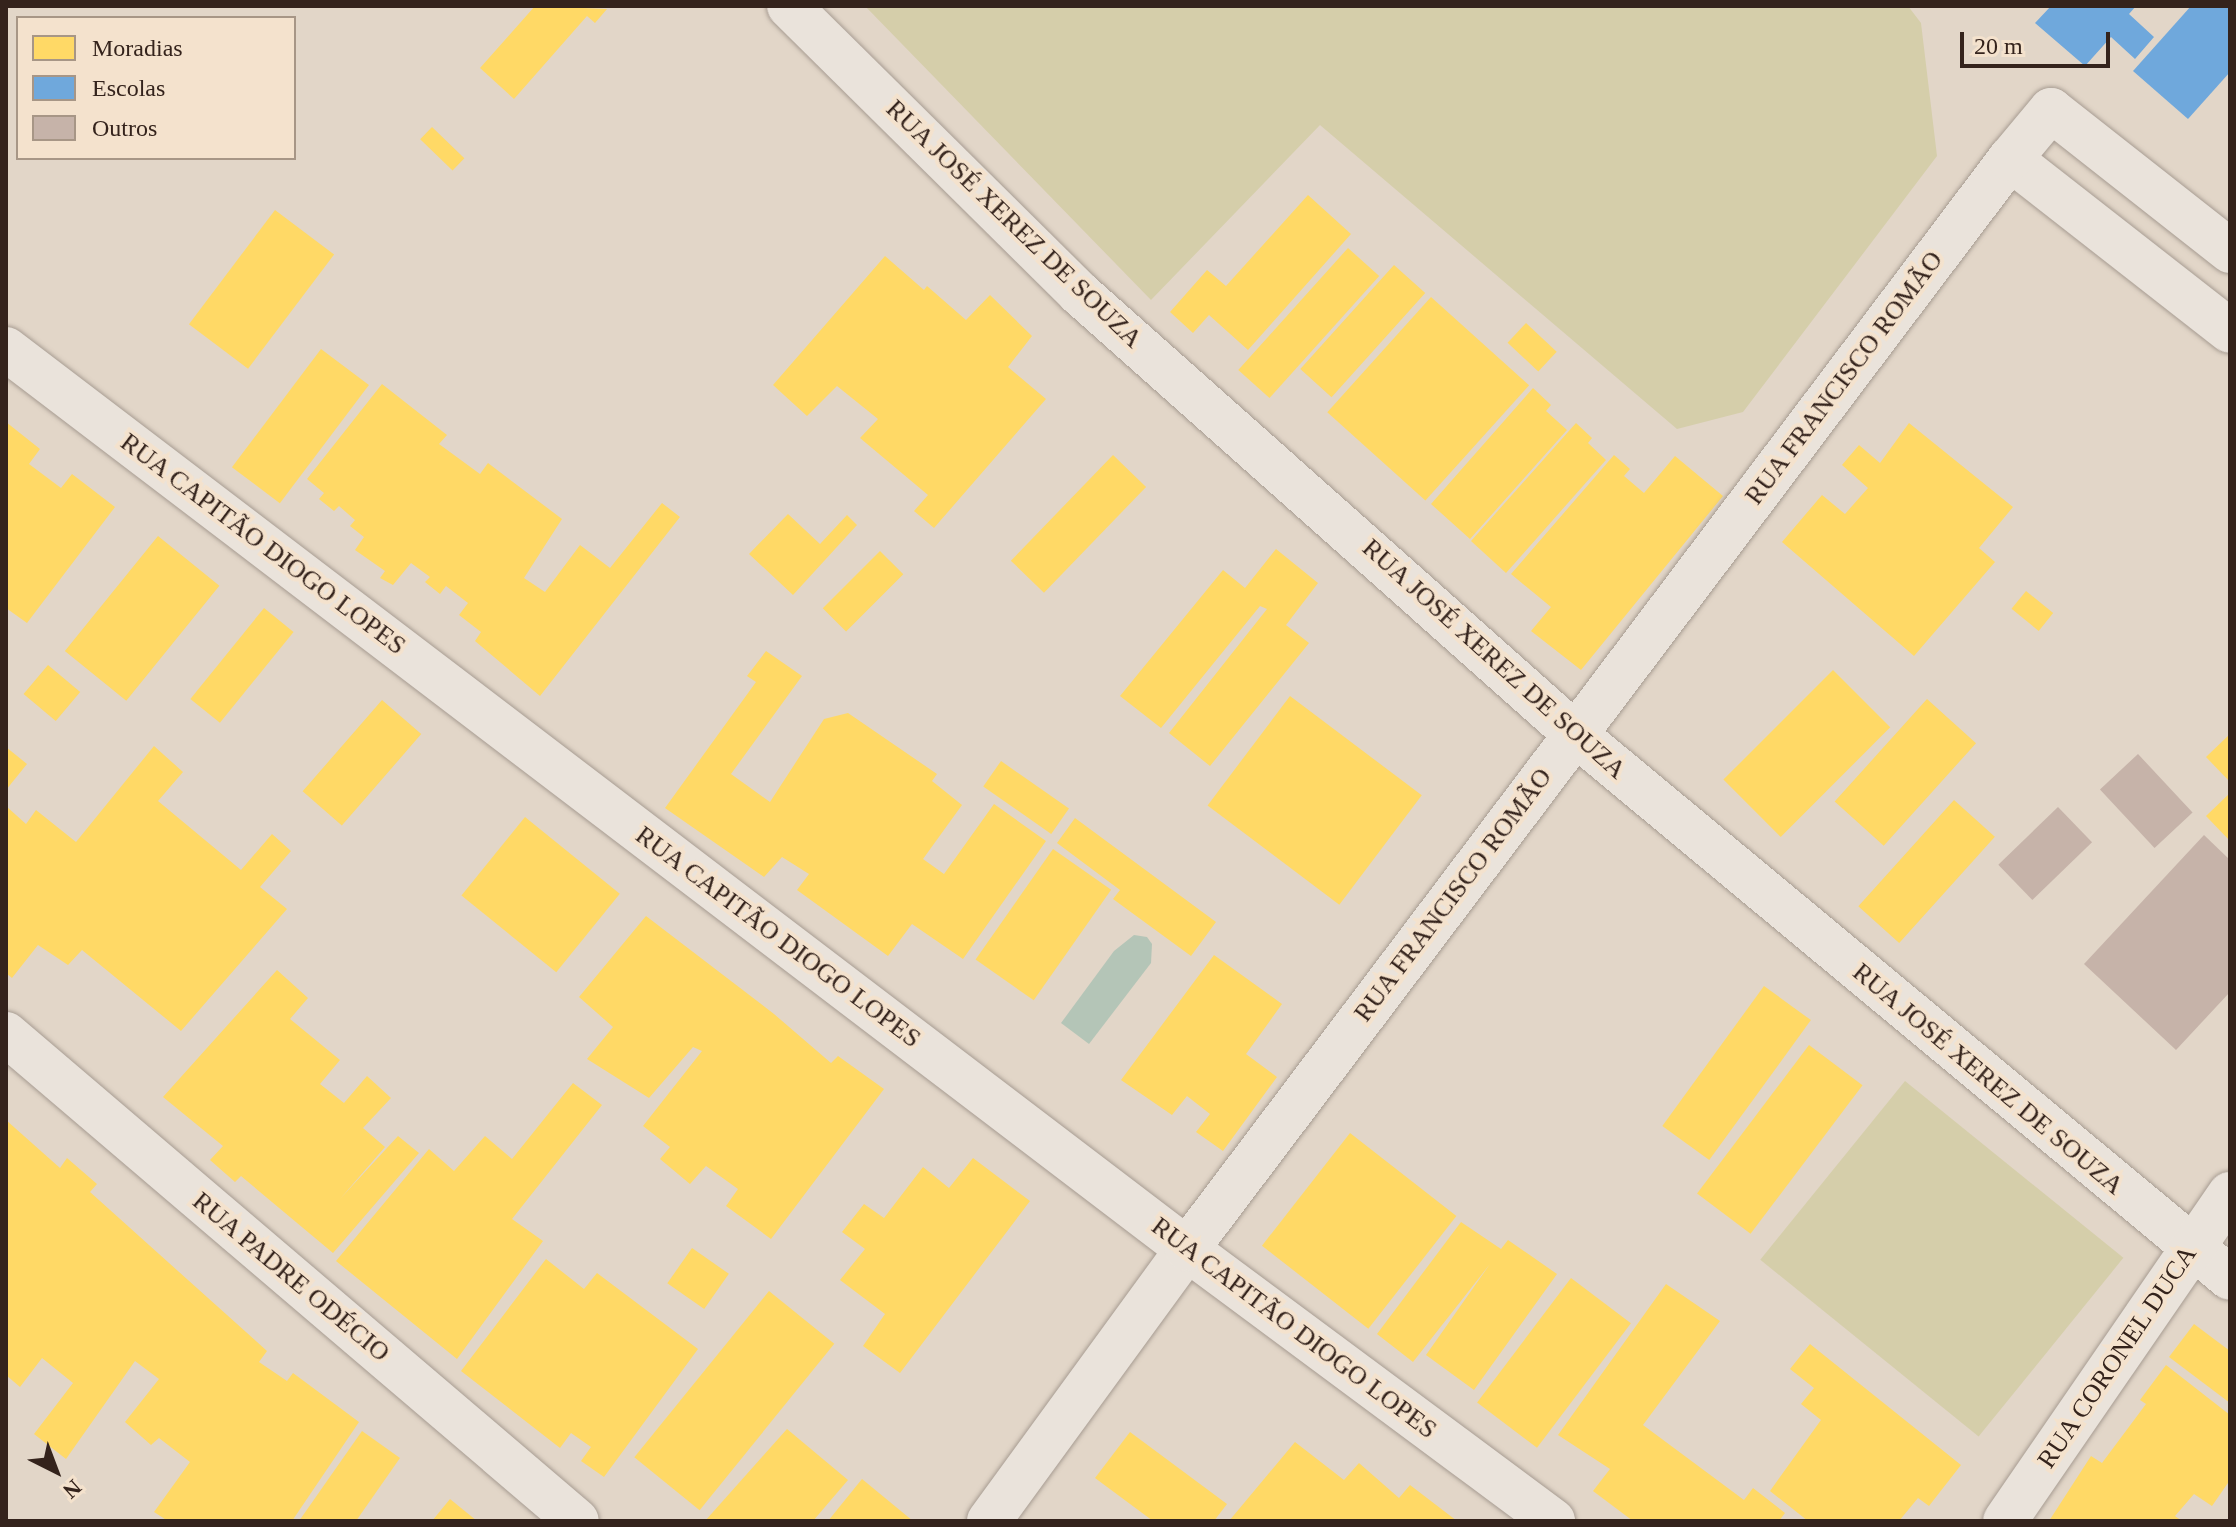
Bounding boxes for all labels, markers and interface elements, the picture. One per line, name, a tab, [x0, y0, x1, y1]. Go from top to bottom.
legend	[16, 16, 296, 160]
scale bar	[1964, 16, 2114, 66]
text: 20 m	[1974, 33, 2023, 59]
text: Moradias	[92, 35, 183, 61]
text: Escolas	[92, 75, 165, 101]
street label: RUA JOSÉ XEREZ DE SOUZA	[879, 93, 1149, 355]
text: Outros	[92, 115, 157, 141]
street label: RUA FRANCISCO ROMÃO	[1738, 245, 1950, 511]
street label: RUA CAPITÃO DIOGO LOPES	[114, 426, 412, 662]
street label: RUA JOSÉ XEREZ DE SOUZA	[1355, 532, 1633, 786]
street label: RUA FRANCISCO ROMÃO	[1347, 762, 1559, 1028]
street label: RUA CAPITÃO DIOGO LOPES	[629, 819, 927, 1055]
street label: RUA JOSÉ XEREZ DE SOUZA	[1846, 956, 2130, 1202]
street label: RUA PADRE ODÉCIO	[186, 1185, 396, 1369]
street label: RUA CAPITÃO DIOGO LOPES	[1145, 1210, 1443, 1446]
street label: RUA CORONEL DUCA	[2030, 1239, 2204, 1475]
north arrow	[16, 1431, 96, 1511]
text: N	[58, 1475, 87, 1504]

